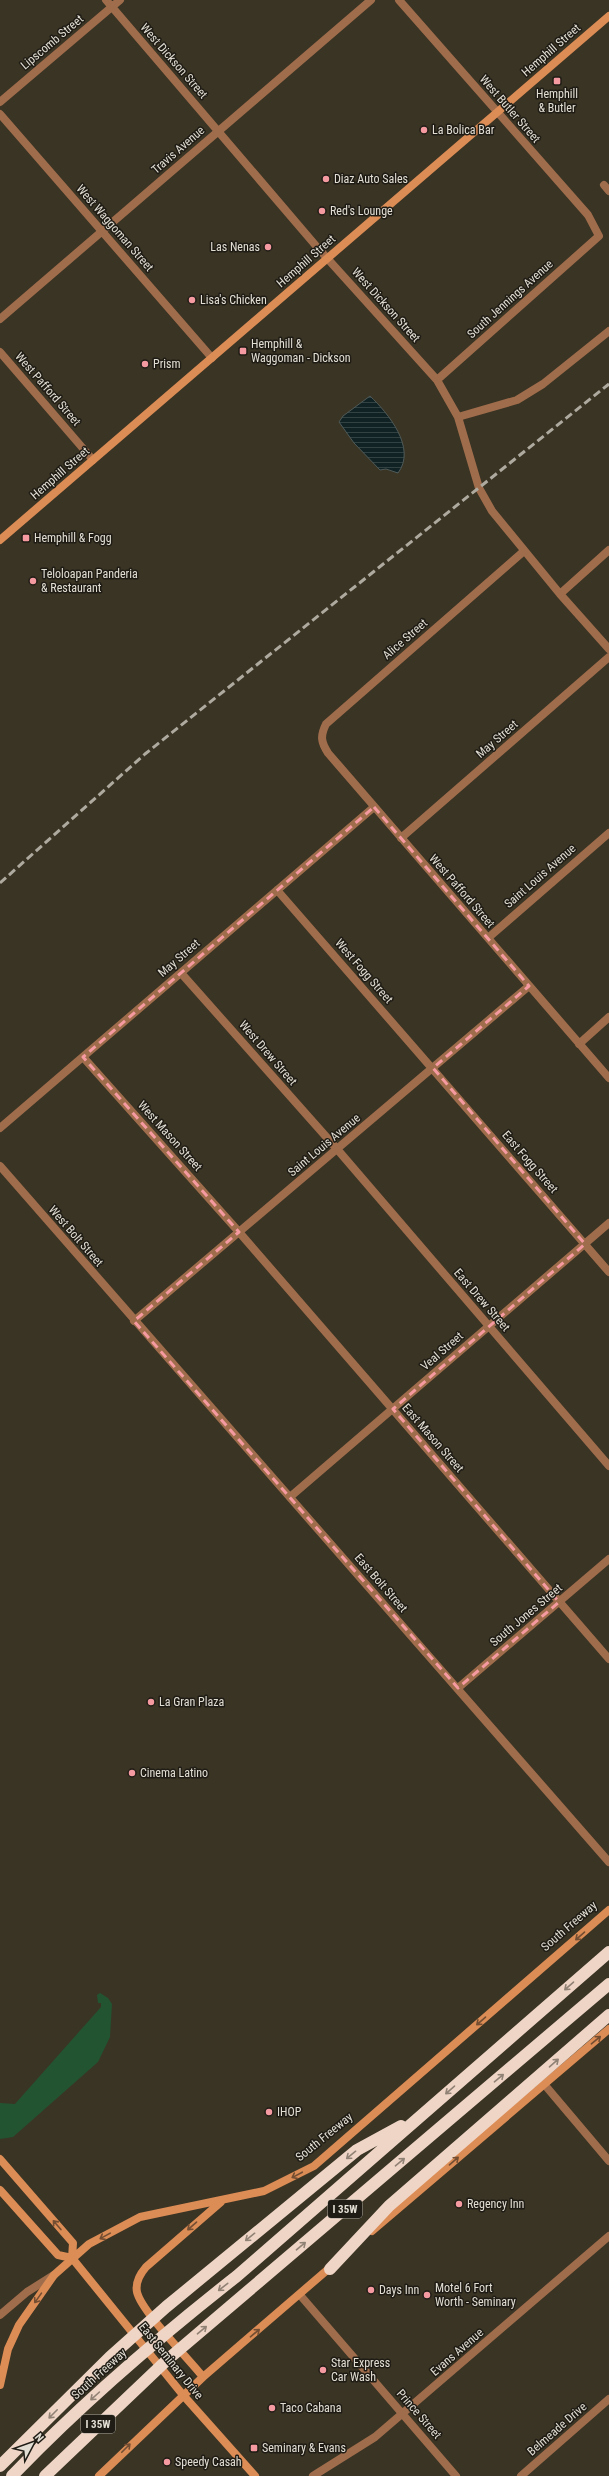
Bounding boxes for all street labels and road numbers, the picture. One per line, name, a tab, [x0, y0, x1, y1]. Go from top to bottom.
street label: Lipscomb Street	[18, 12, 86, 72]
street label: Hemphill Street	[519, 20, 583, 79]
street label: West Dickson Street	[138, 21, 211, 102]
street label: West Butler Street	[477, 72, 544, 146]
street label: Travis Avenue	[149, 123, 208, 177]
street label: West Waggoman Street	[74, 182, 157, 275]
street label: Hemphill Street	[274, 231, 338, 290]
street label: South Jennings Avenue	[464, 257, 556, 341]
street label: West Dickson Street	[349, 265, 423, 345]
street label: West Pafford Street	[12, 349, 84, 429]
street label: Hemphill Street	[28, 443, 92, 502]
street label: Alice Street	[380, 616, 430, 662]
street label: May Street	[473, 717, 521, 761]
street label: Saint Louis Avenue	[501, 841, 579, 911]
street label: West Pafford Street	[426, 851, 498, 931]
street label: May Street	[155, 936, 203, 980]
street label: West Fogg Street	[332, 936, 396, 1006]
street label: West Drew Street	[236, 1018, 300, 1089]
street label: West Mason Street	[135, 1098, 205, 1174]
street label: Saint Louis Avenue	[285, 1111, 363, 1179]
street label: East Fogg Street	[499, 1128, 561, 1196]
street label: West Bolt Street	[46, 1203, 107, 1270]
street label: East Drew Street	[451, 1266, 513, 1334]
street label: Veal Street	[418, 1329, 466, 1373]
street label: East Mason Street	[399, 1401, 467, 1476]
street label: East Bolt Street	[352, 1551, 411, 1616]
street label: South Jones Street	[487, 1581, 565, 1649]
street label: South Freeway	[538, 1898, 600, 1954]
street label: South Freeway	[293, 2110, 355, 2164]
road number: I 35W	[328, 2200, 362, 2218]
street label: East Seminary Drive	[136, 2320, 206, 2402]
street label: Evans Avenue	[428, 2325, 486, 2379]
street label: South Freeway	[69, 2346, 129, 2402]
street label: Prince Street	[394, 2386, 445, 2442]
street label: Belmeade Drive	[525, 2399, 590, 2458]
road number: I 35W	[81, 2415, 115, 2433]

